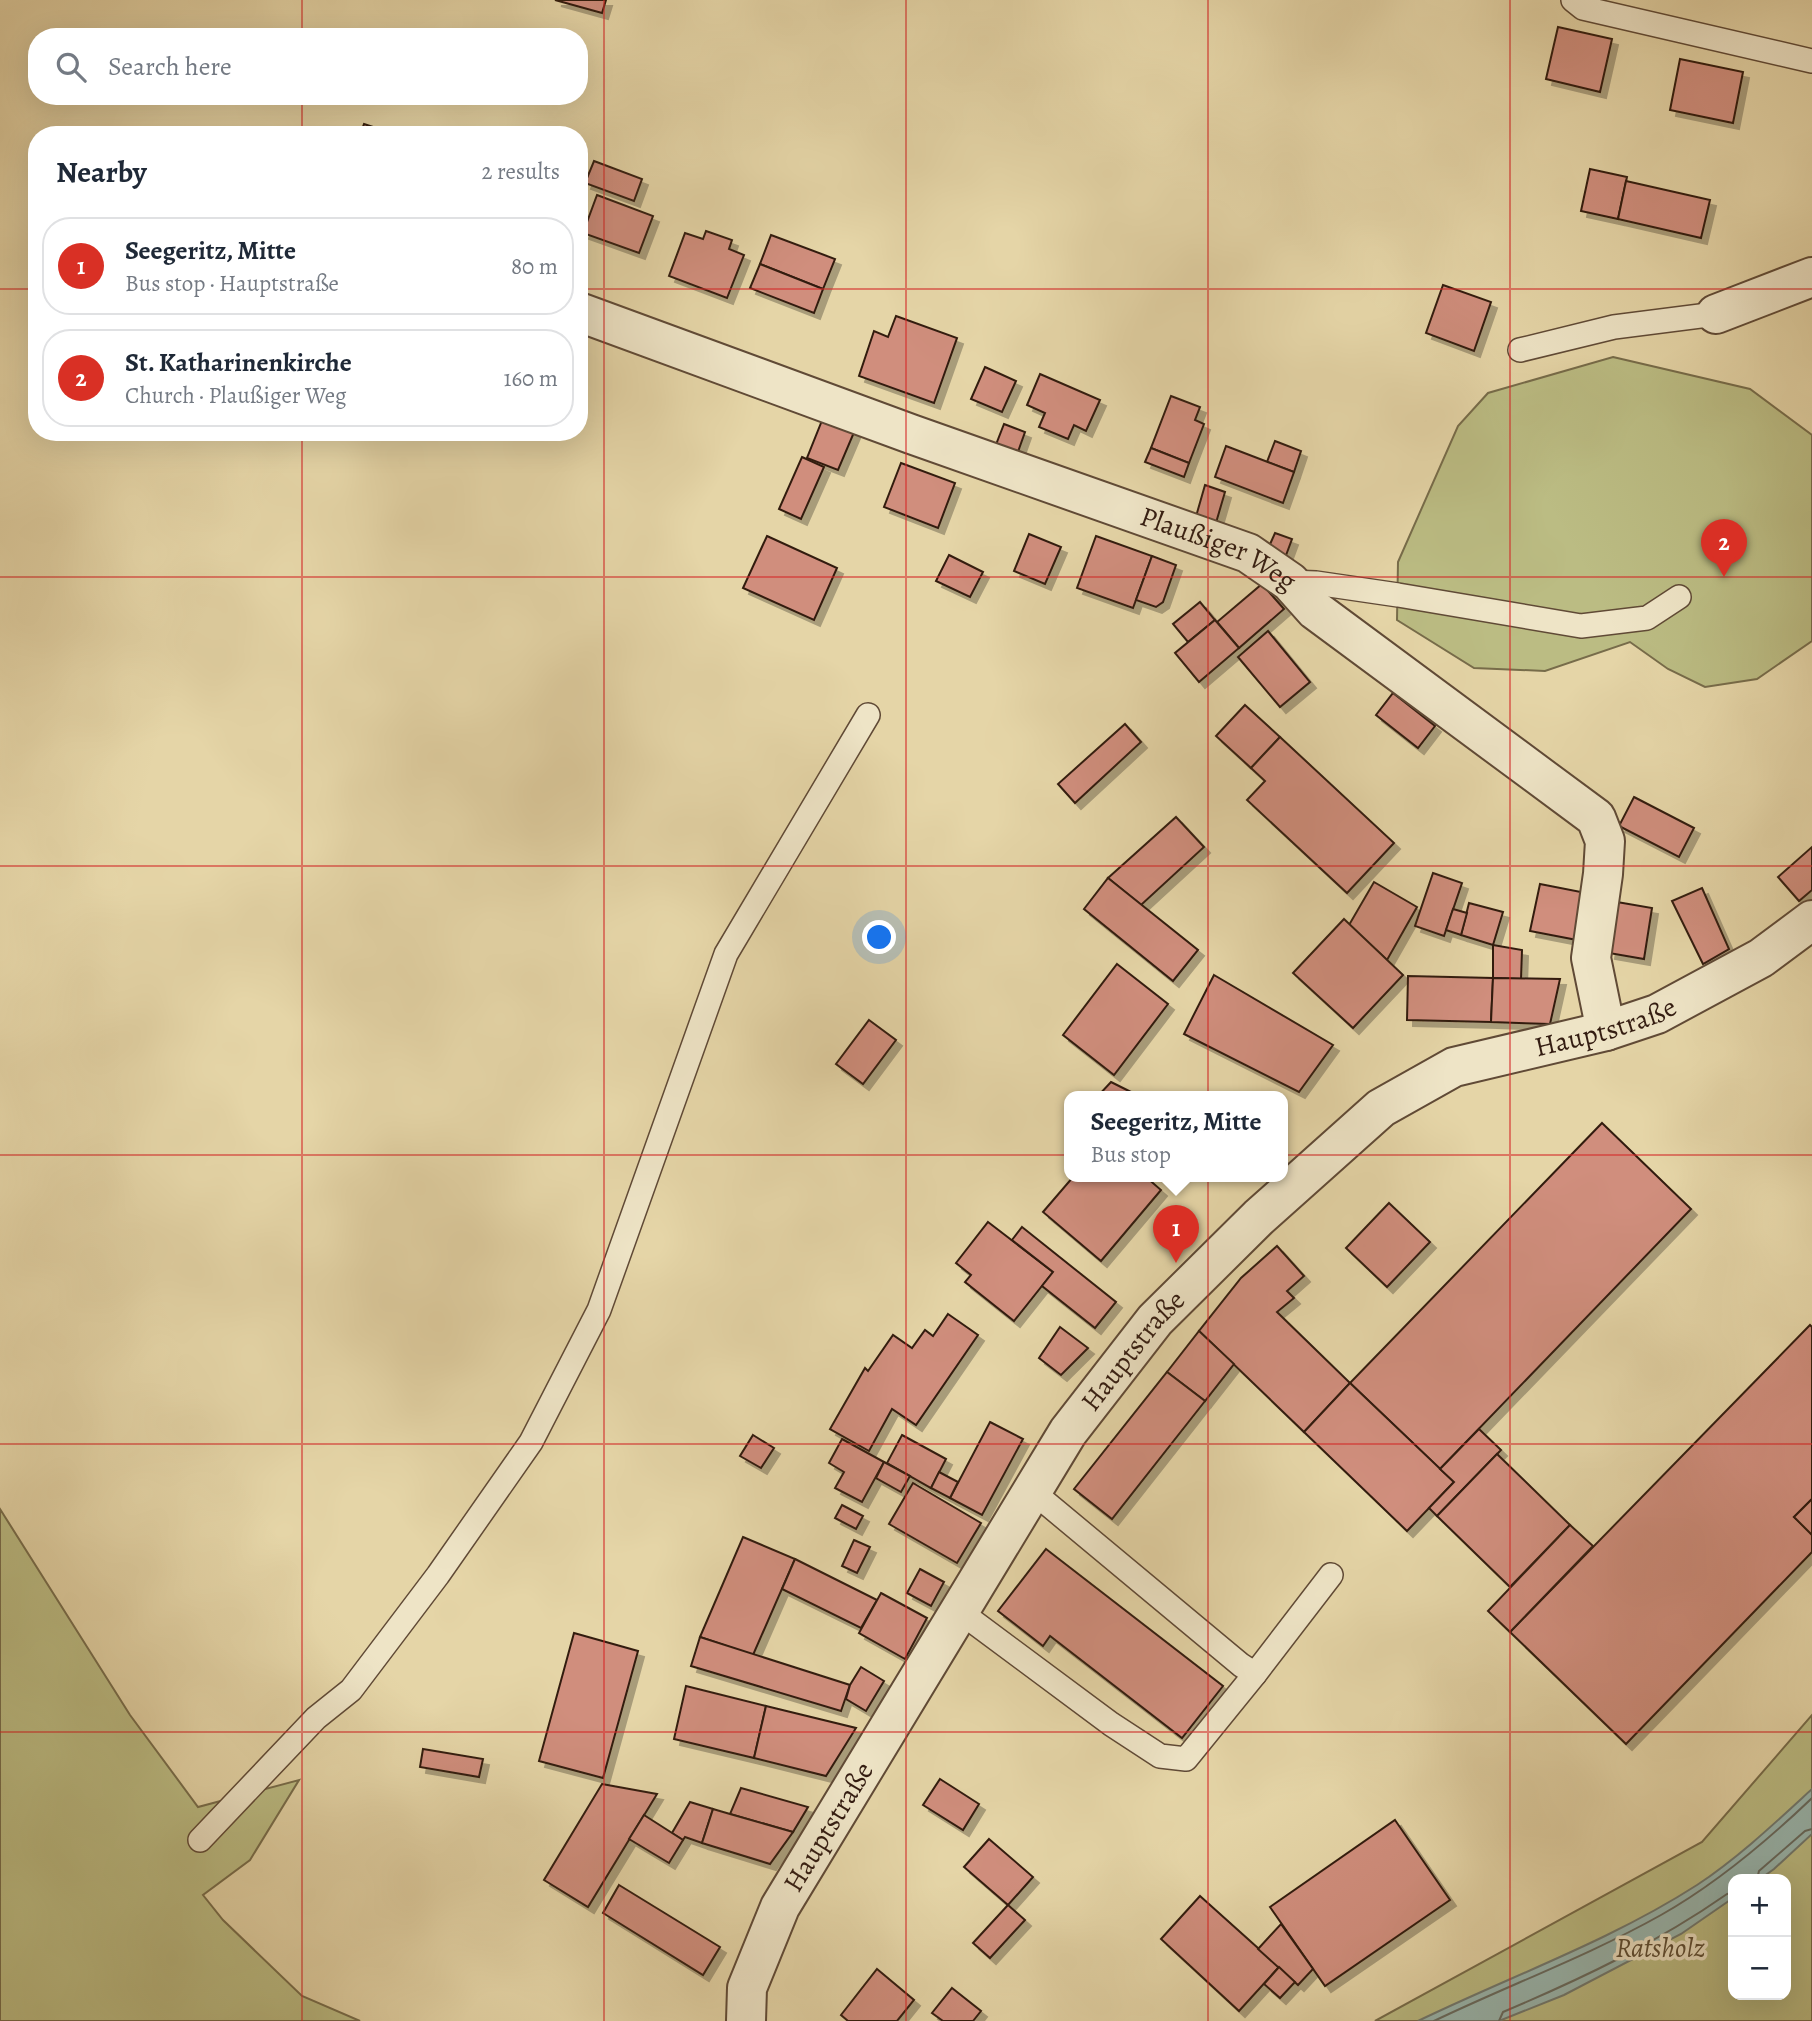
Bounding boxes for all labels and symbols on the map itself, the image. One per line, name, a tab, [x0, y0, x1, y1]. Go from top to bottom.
street label: Plaußiger Weg	[1135, 497, 1304, 600]
pin: 2	[1701, 519, 1747, 577]
your location	[862, 920, 896, 954]
street label: Hauptstraße	[1531, 988, 1683, 1066]
pin: 1	[1153, 1205, 1199, 1263]
street label: Hauptstraße	[1072, 1282, 1193, 1419]
street label: Hauptstraße	[774, 1755, 883, 1899]
park label: Ratsholz	[1615, 1929, 1705, 1967]

